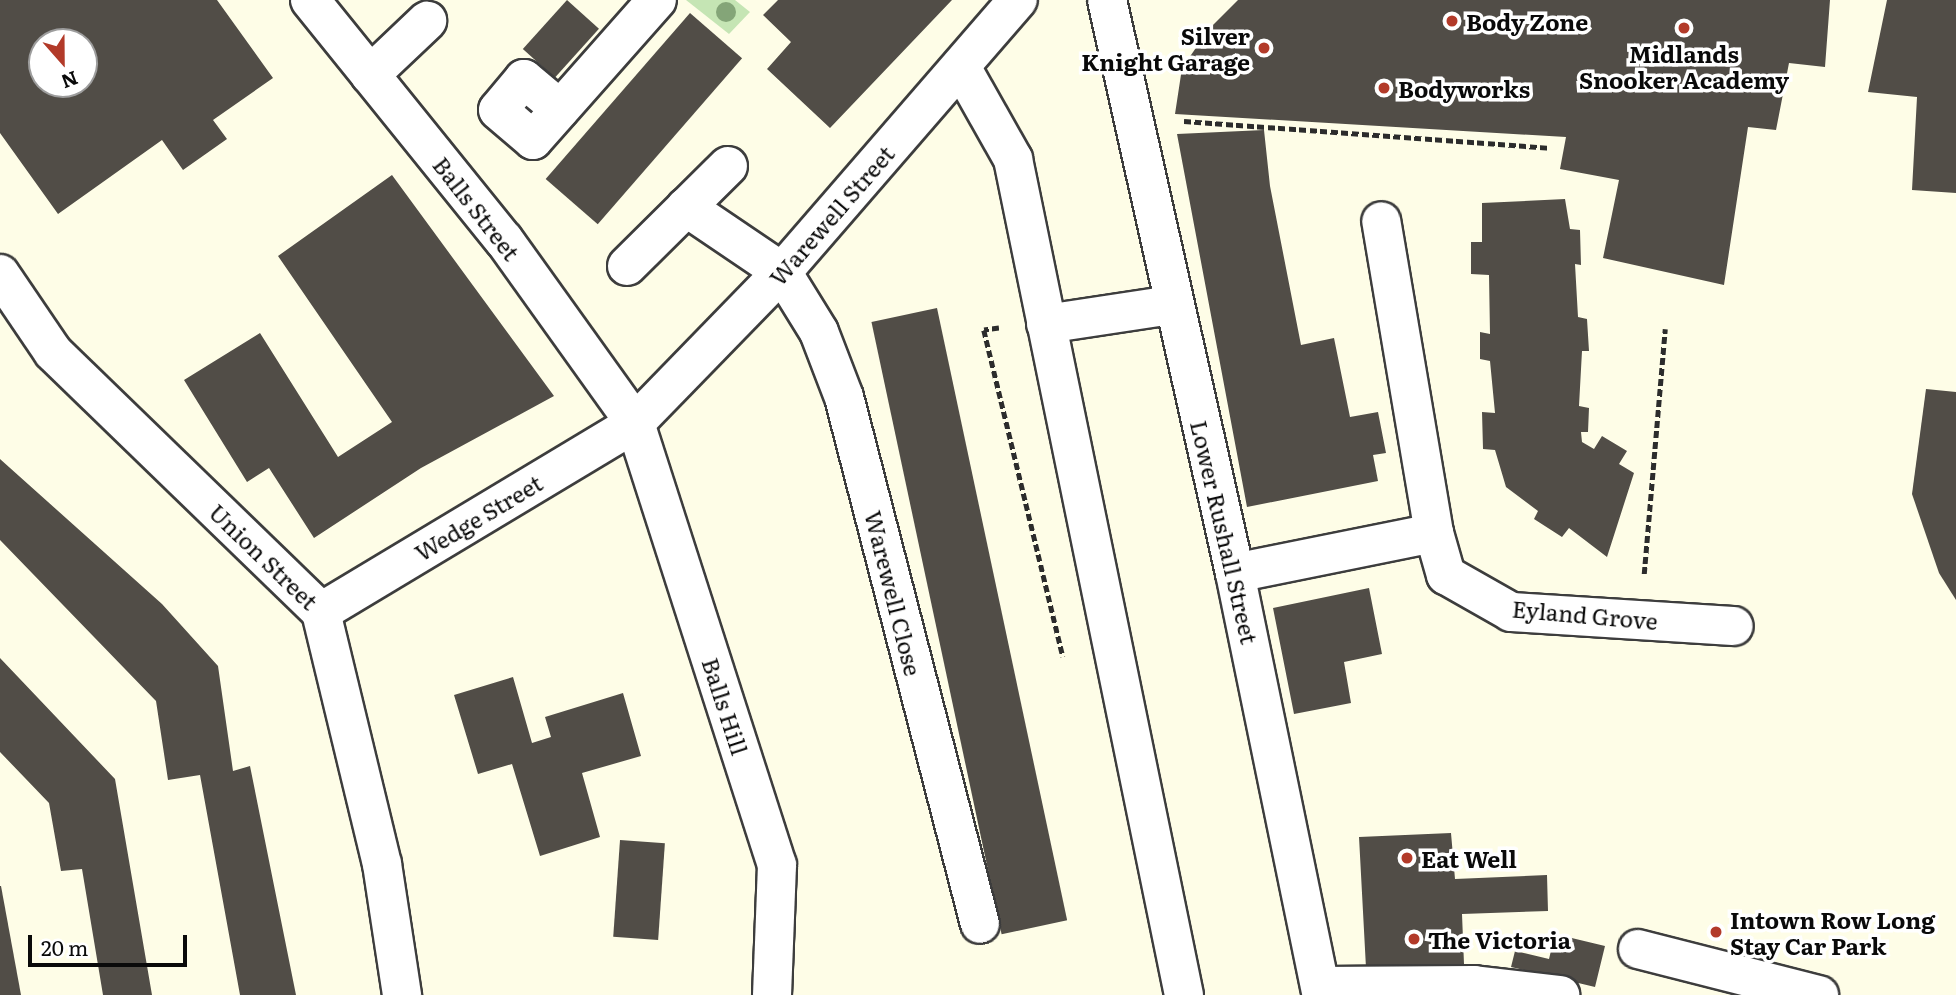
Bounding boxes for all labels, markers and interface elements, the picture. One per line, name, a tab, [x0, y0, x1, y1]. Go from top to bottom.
place label: Body Zone	[1466, 7, 1588, 35]
marker: Body Zone	[1444, 13, 1460, 29]
marker: Midlands Snooker Academy	[1676, 20, 1692, 36]
place label: Silver Knight Garage	[1081, 21, 1250, 75]
north arrow	[28, 28, 98, 98]
place label: Midlands Snooker Academy	[1579, 39, 1789, 93]
marker: Silver Knight Garage	[1256, 40, 1272, 56]
text: N	[57, 65, 82, 97]
place label: Bodyworks	[1398, 74, 1530, 102]
marker: Bodyworks	[1376, 80, 1392, 96]
street label: Warewell Street	[763, 139, 899, 291]
street label: Balls Street	[428, 151, 526, 265]
street label: Lower Rushall Street	[1186, 418, 1264, 646]
street label: Wedge Street	[409, 468, 547, 566]
street label: Union Street	[204, 497, 324, 615]
street label: Warewell Close	[860, 508, 928, 678]
street label: Eyland Grove	[1511, 594, 1659, 634]
street label: Balls Hill	[697, 654, 755, 758]
place label: Eat Well	[1421, 844, 1517, 872]
marker: Eat Well	[1399, 850, 1415, 866]
place label: Intown Row Long Stay Car Park	[1730, 905, 1935, 959]
scale bar	[32, 922, 191, 966]
marker: Intown Row Long Stay Car Park	[1708, 924, 1724, 940]
place label: The Victoria	[1428, 925, 1571, 953]
text: 20 m	[41, 931, 88, 962]
marker: The Victoria	[1406, 931, 1422, 947]

